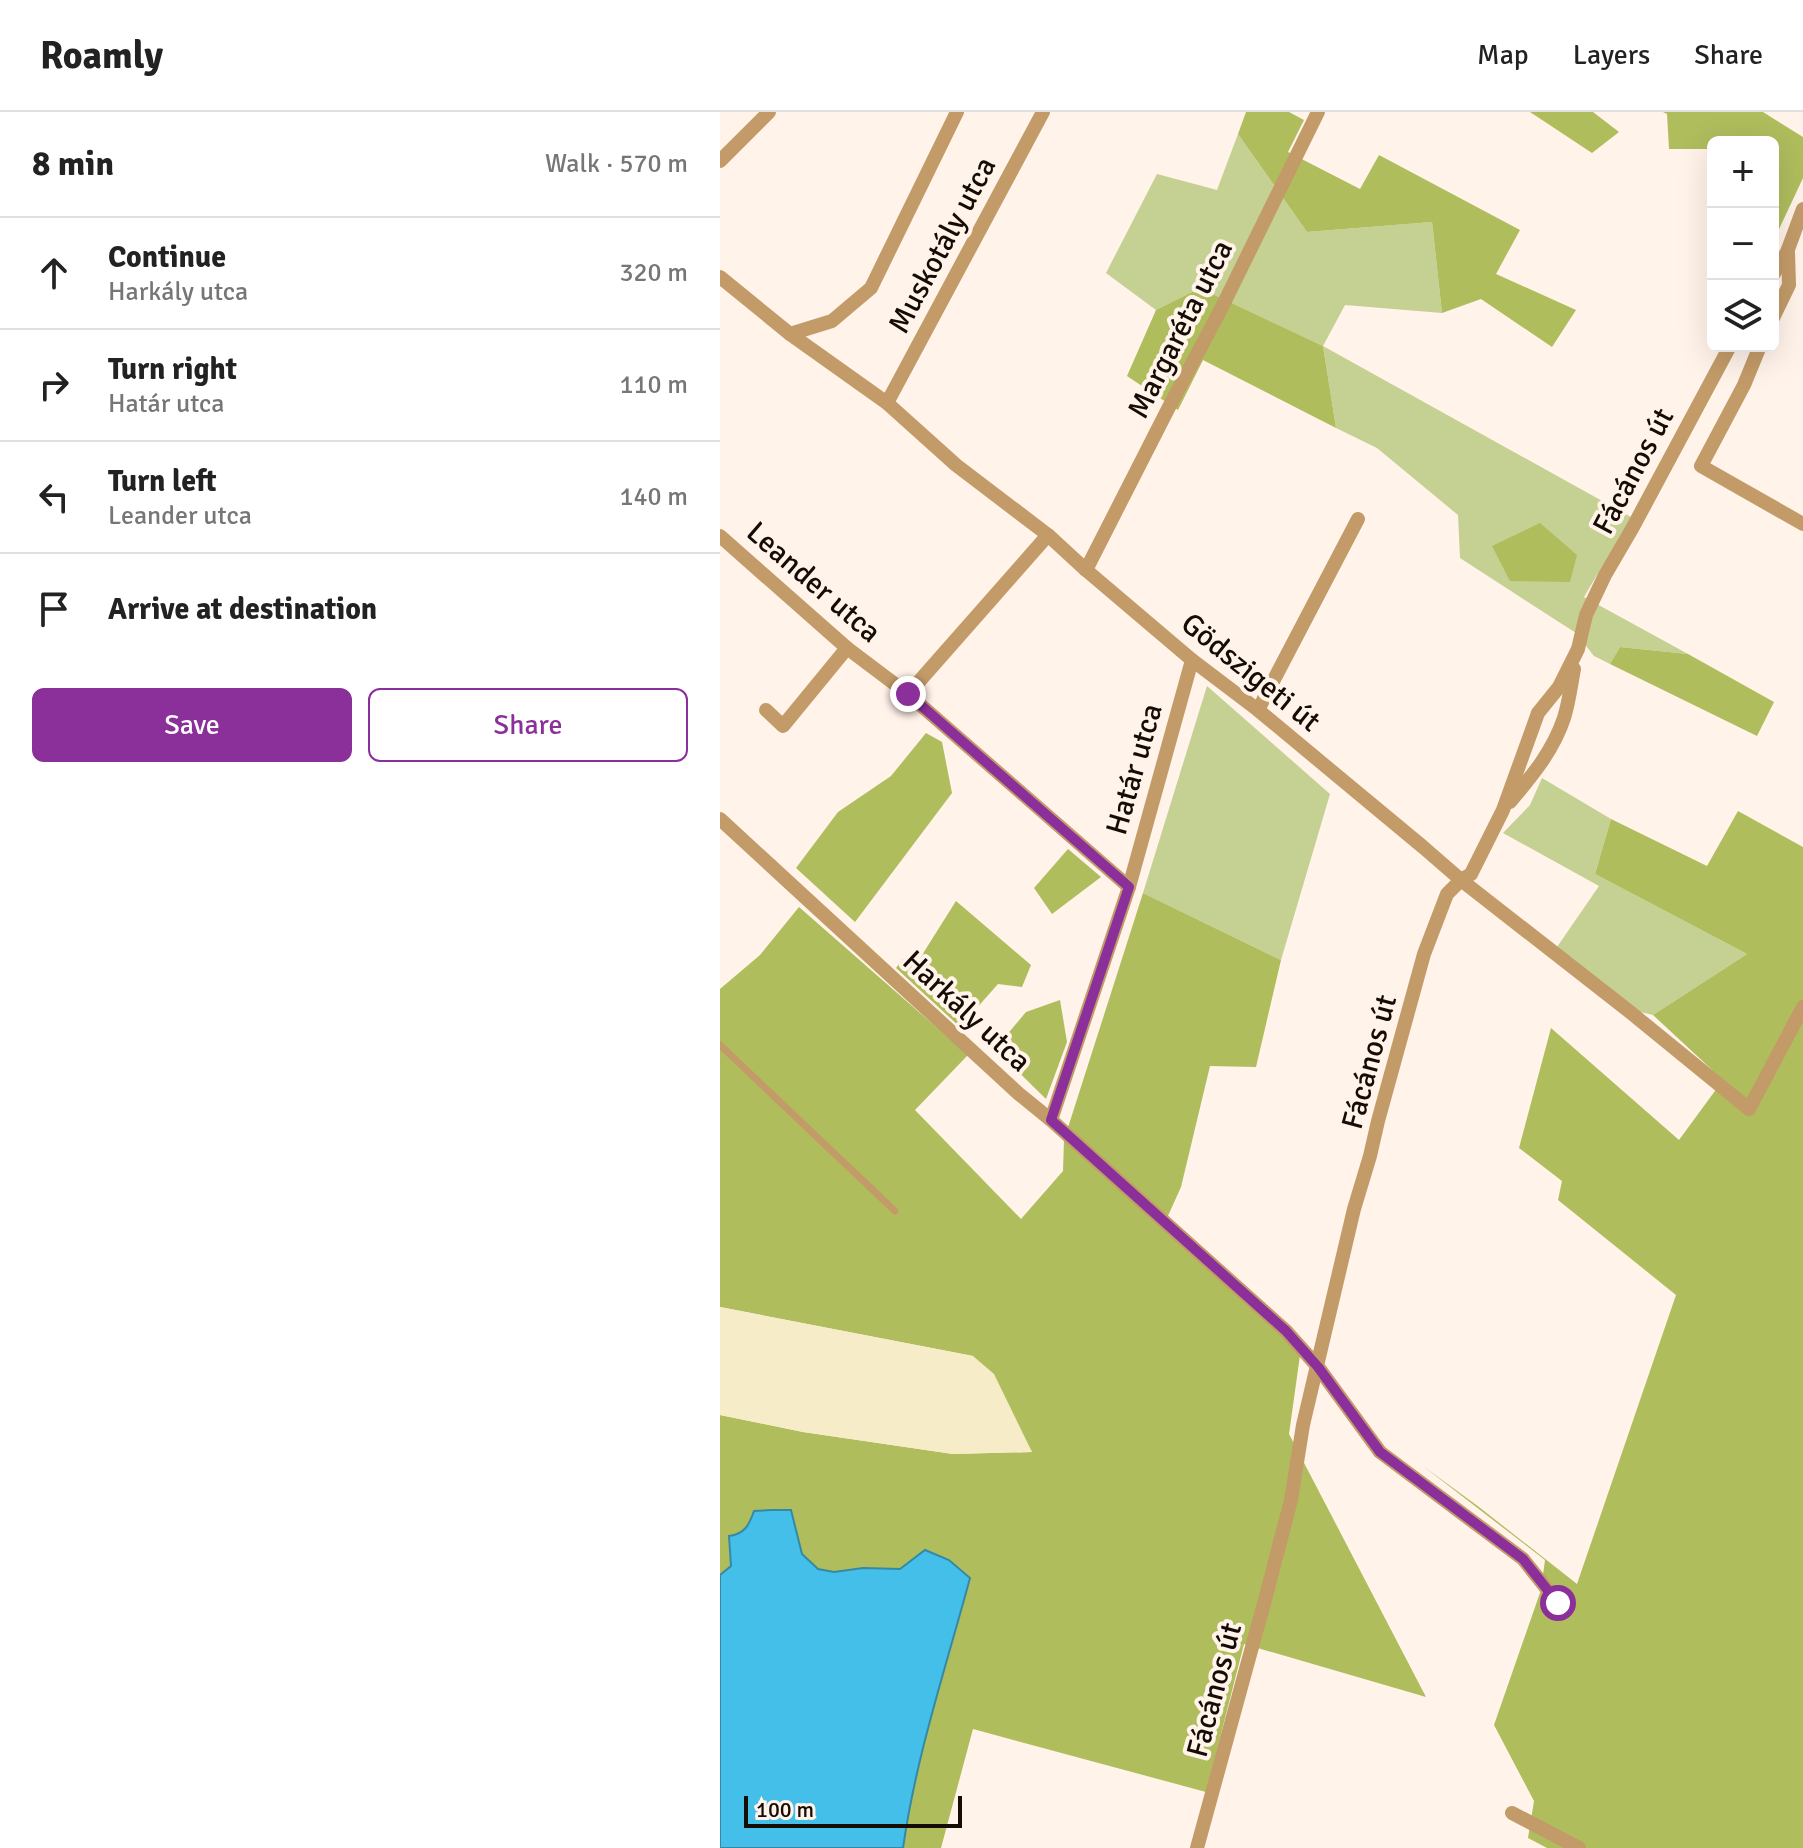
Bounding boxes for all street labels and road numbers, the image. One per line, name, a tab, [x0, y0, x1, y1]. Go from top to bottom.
street label: Muskotály utca	[880, 151, 1004, 340]
street label: Margaréta utca	[1120, 234, 1241, 425]
street label: Fácános út	[1585, 402, 1682, 541]
street label: Leander utca	[739, 514, 888, 651]
street label: Gödszigeti út	[1174, 605, 1328, 740]
street label: Határ utca	[1098, 699, 1171, 839]
street label: Harkály utca	[895, 943, 1038, 1080]
street label: Fácános út	[1334, 991, 1405, 1133]
street label: Fácános út	[1179, 1619, 1250, 1761]

